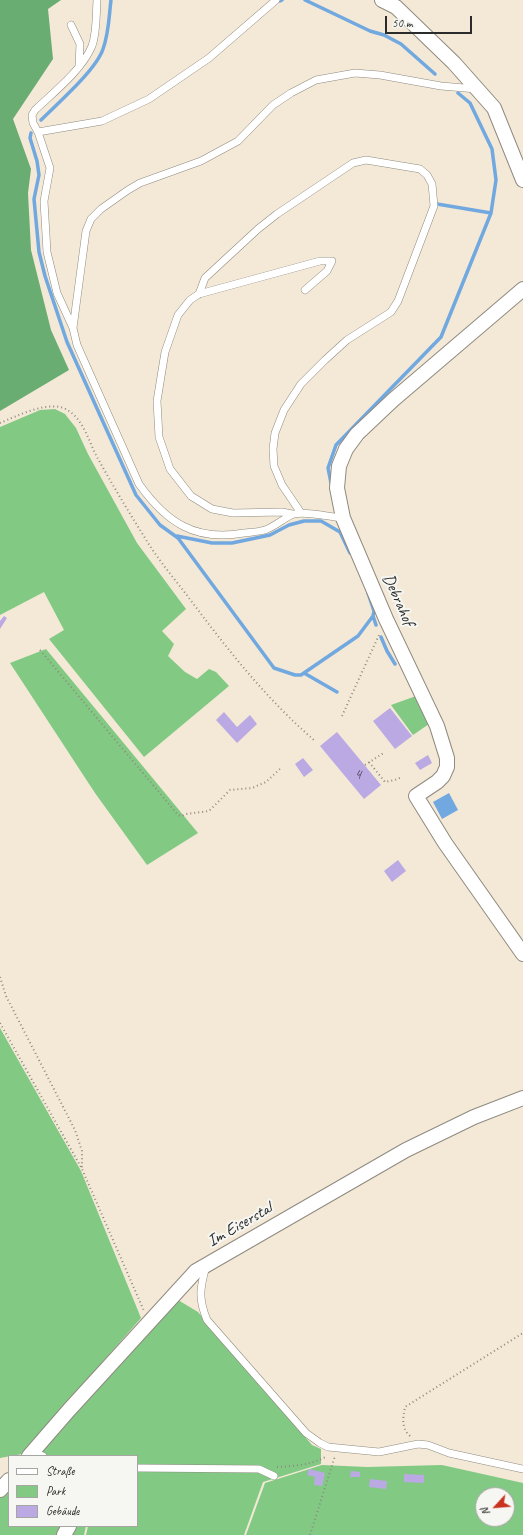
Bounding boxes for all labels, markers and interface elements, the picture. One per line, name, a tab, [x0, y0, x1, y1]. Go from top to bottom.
scale bar	[387, 8, 474, 34]
text: 50 m	[392, 15, 412, 31]
street label: Debrahof	[378, 571, 418, 629]
house number: 4	[355, 766, 361, 784]
street label: Im Eiserstal	[204, 1198, 276, 1252]
legend	[8, 1455, 138, 1527]
text: Straße	[46, 1463, 74, 1479]
text: Park	[46, 1483, 65, 1499]
north arrow	[475, 1487, 515, 1527]
text: Gebäude	[46, 1503, 79, 1519]
text: N	[477, 1506, 493, 1518]

